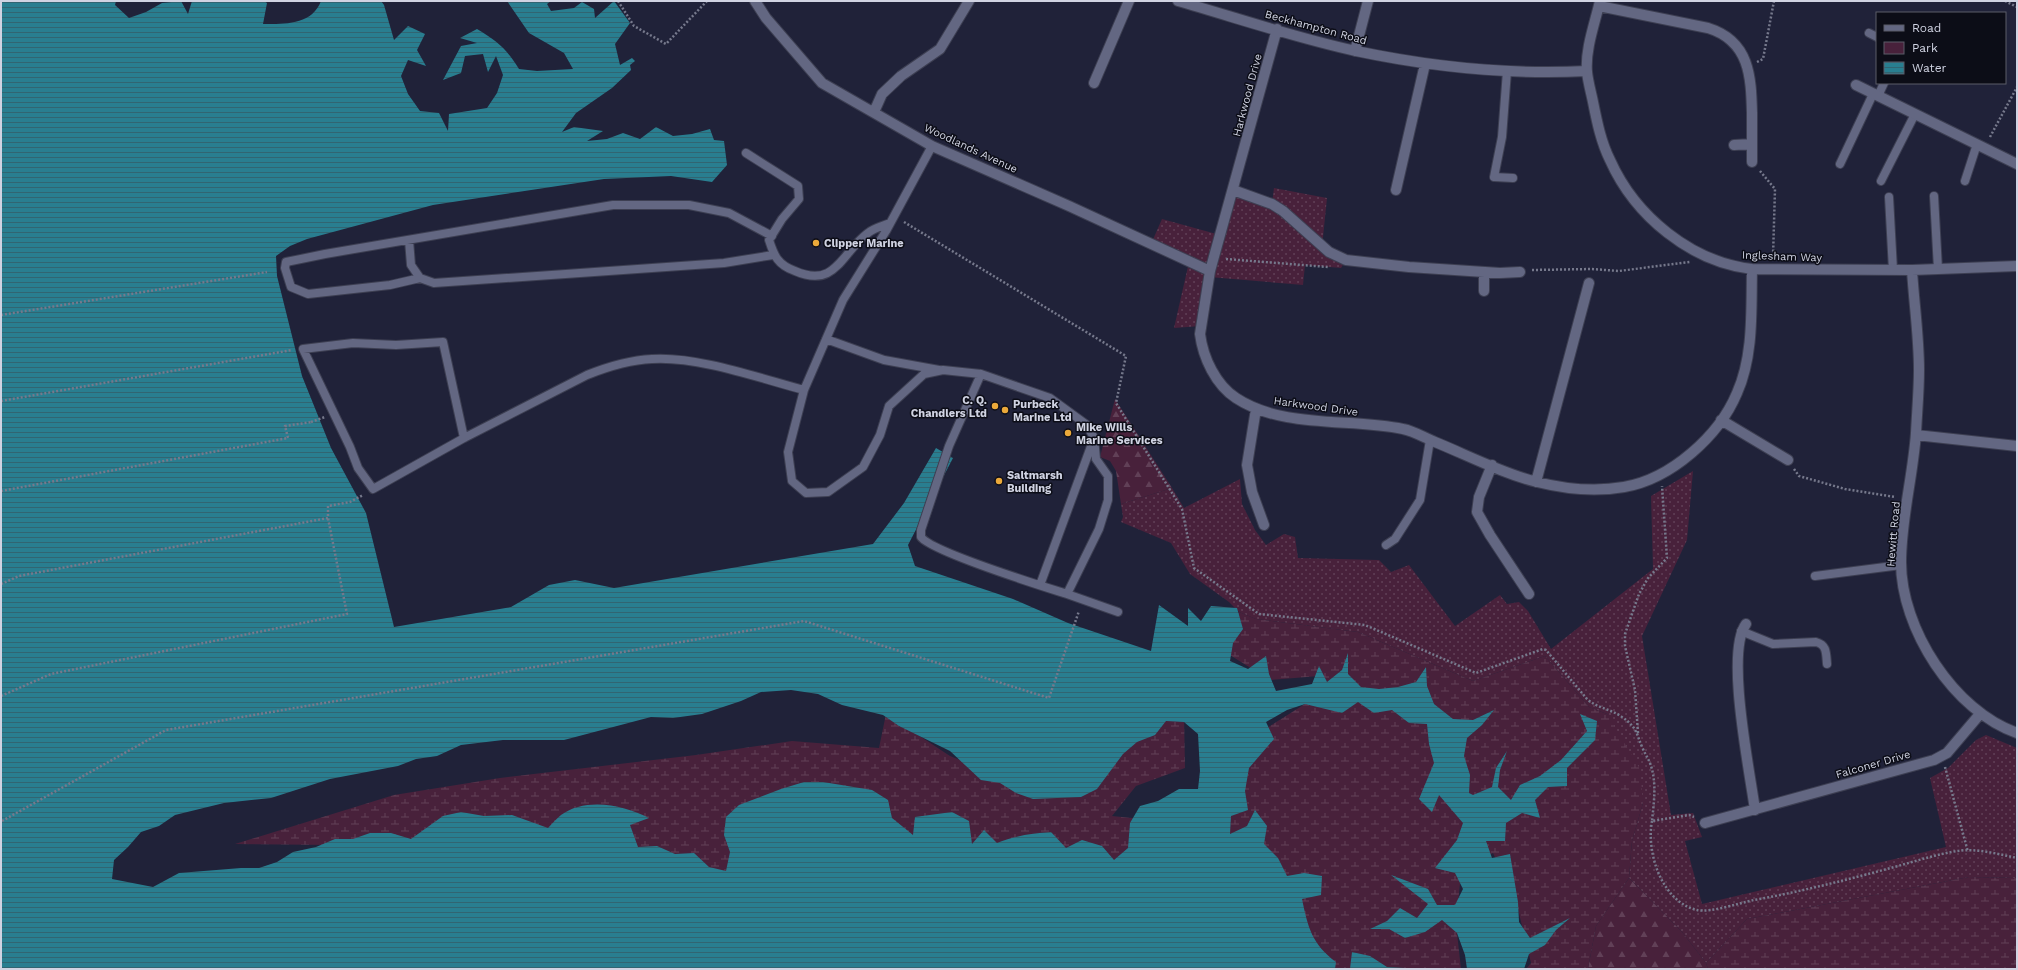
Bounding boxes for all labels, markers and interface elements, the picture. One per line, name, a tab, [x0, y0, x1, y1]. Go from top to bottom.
street label: Beckhampton Road	[1264, 8, 1368, 47]
legend	[1876, 12, 2006, 84]
text: Road	[1912, 21, 1941, 35]
text: Park	[1912, 41, 1938, 55]
street label: Harkwood Drive	[1230, 52, 1265, 138]
text: Water	[1912, 61, 1947, 75]
street label: Woodlands Avenue	[922, 121, 1020, 176]
place label: Clipper Marine	[824, 237, 904, 250]
marker: Clipper Marine	[811, 238, 821, 248]
street label: Inglesham Way	[1742, 249, 1823, 264]
place label: C. Q. Chandlers Ltd	[911, 394, 987, 420]
street label: Harkwood Drive	[1273, 394, 1359, 419]
place label: Purbeck Marine Ltd	[1013, 398, 1072, 424]
marker: C. Q. Chandlers Ltd	[990, 401, 1000, 411]
marker: Purbeck Marine Ltd	[1000, 405, 1010, 415]
place label: Mike Wills Marine Services	[1076, 421, 1163, 447]
marker: Mike Wills Marine Services	[1063, 428, 1073, 438]
place label: Saltmarsh Building	[1007, 469, 1063, 495]
marker: Saltmarsh Building	[994, 476, 1004, 486]
street label: Hewitt Road	[1884, 501, 1903, 567]
street label: Falconer Drive	[1834, 748, 1912, 781]

